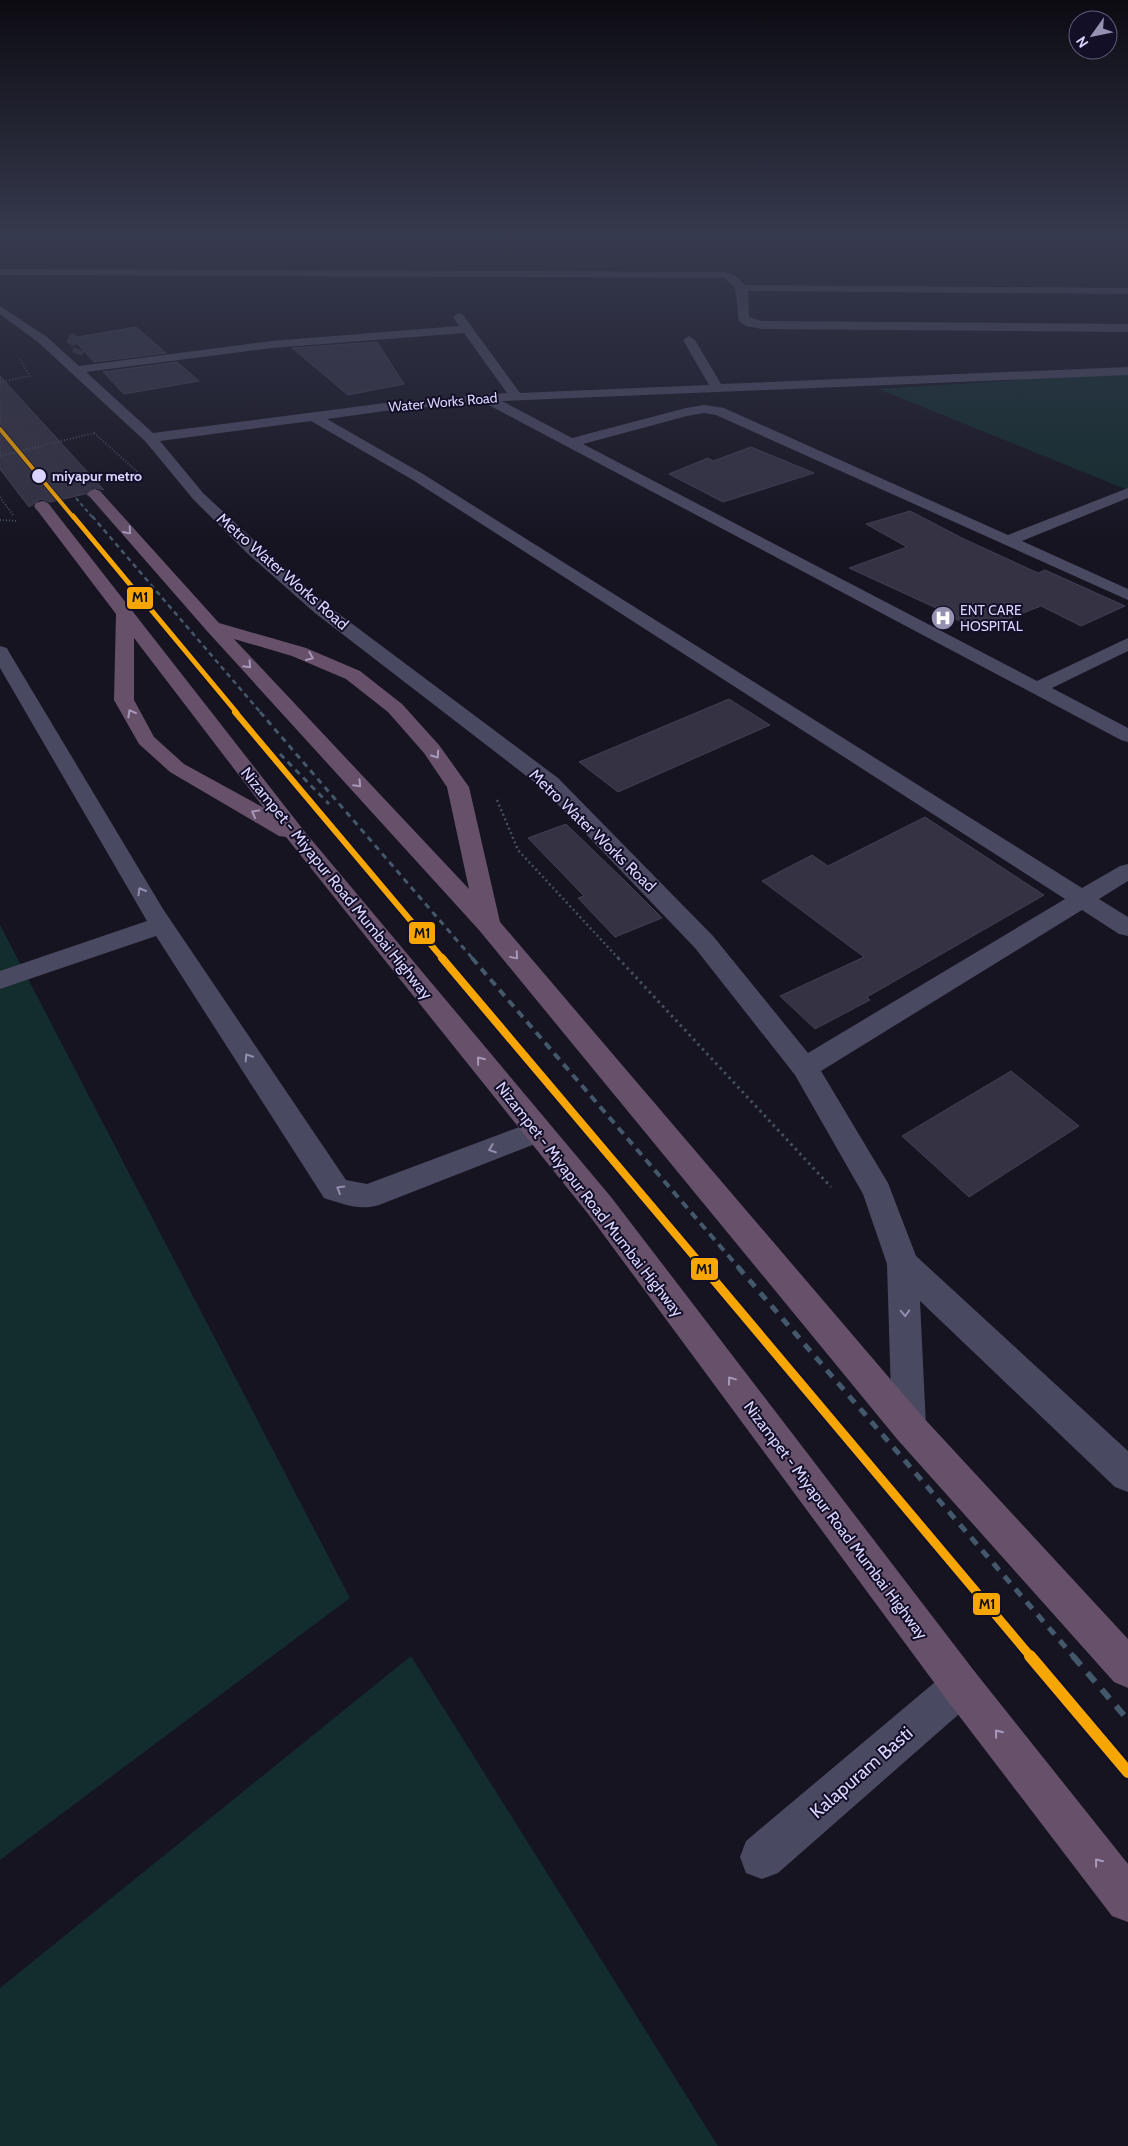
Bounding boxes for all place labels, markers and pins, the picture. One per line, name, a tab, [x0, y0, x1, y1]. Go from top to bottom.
marker: miyapur metro	[30, 467, 48, 485]
place label: miyapur metro	[52, 467, 142, 485]
place label: ENT CARE HOSPITAL	[960, 601, 1023, 635]
hospital icon: ENT CARE HOSPITAL	[930, 605, 956, 631]

